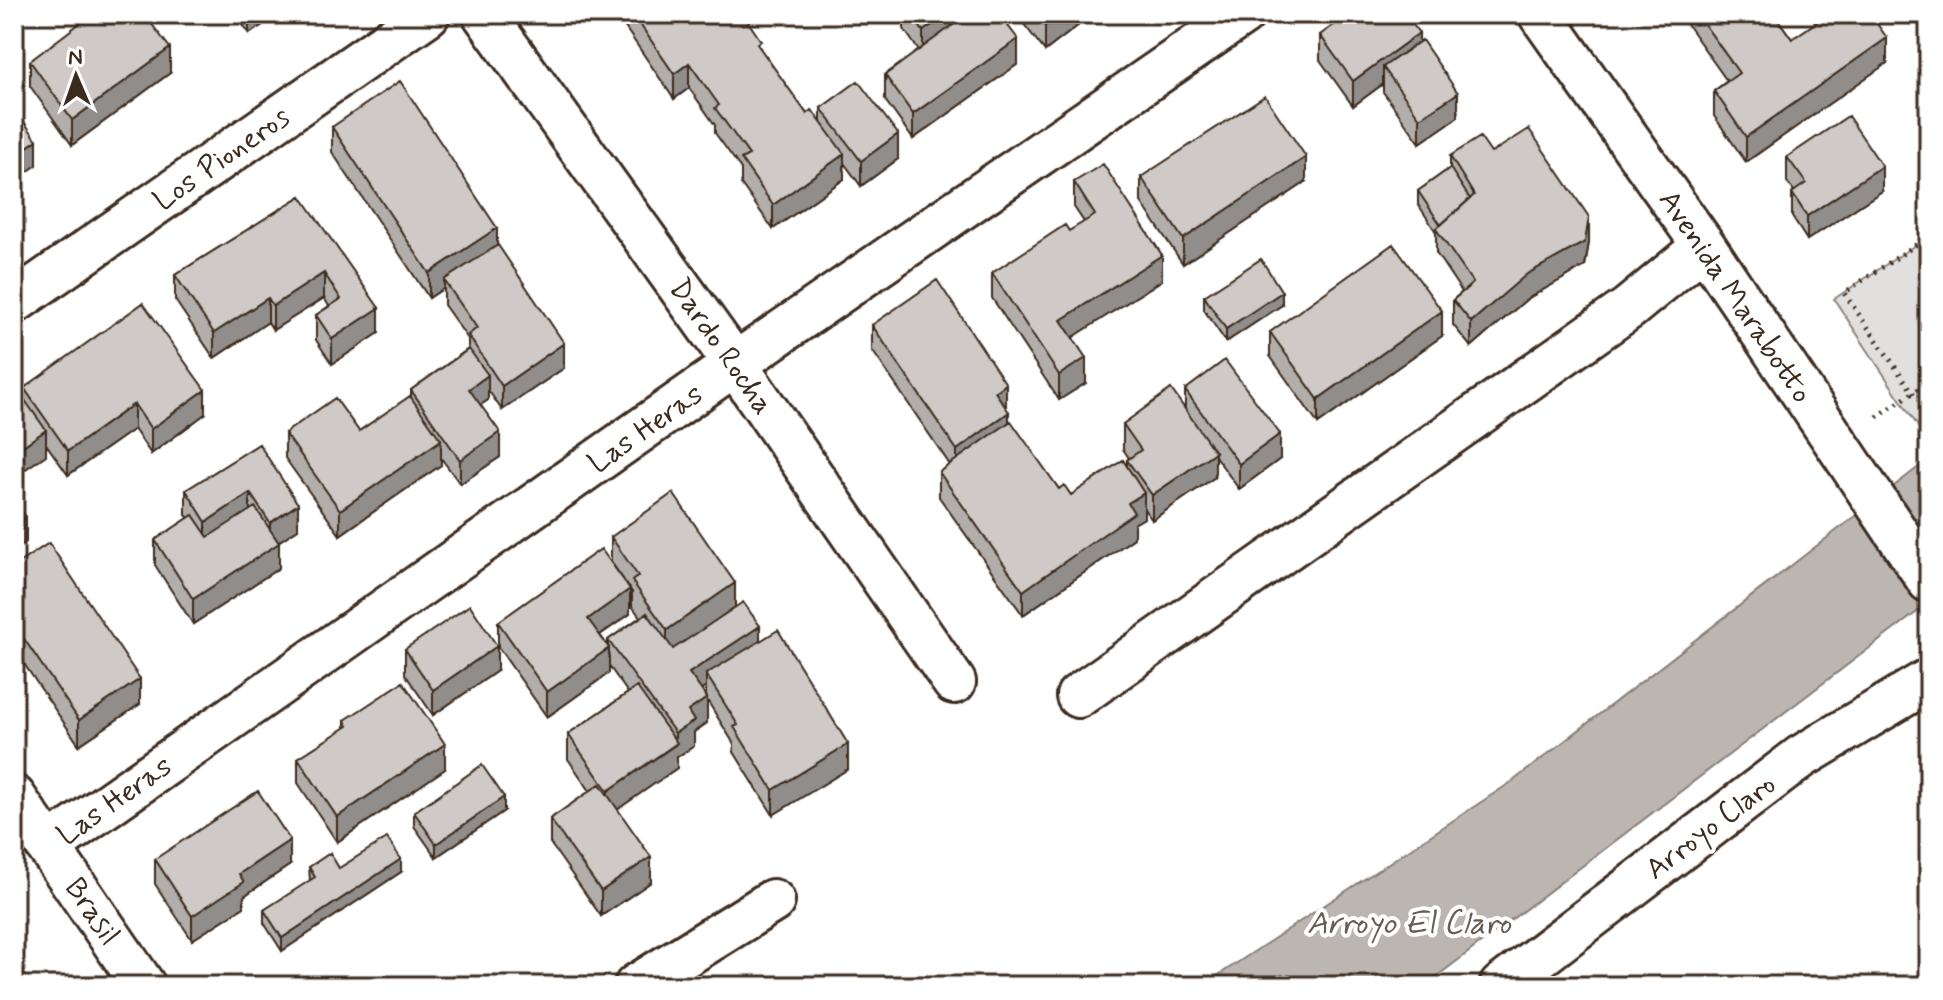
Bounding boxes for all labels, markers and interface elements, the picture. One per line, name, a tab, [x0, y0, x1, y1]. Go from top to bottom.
north arrow	[36, 36, 116, 116]
text: N	[68, 44, 83, 72]
street label: Los Pioneros	[146, 98, 298, 221]
street label: Avenida Marabotto	[1649, 183, 1821, 411]
street label: Dardo Rocha	[660, 271, 782, 423]
street label: Las Heras	[581, 375, 711, 483]
street label: Las Heras	[50, 747, 180, 855]
street label: Arroyo Claro	[1638, 765, 1784, 889]
street label: Brasil	[55, 871, 128, 953]
water label: Arroyo El Claro	[1307, 903, 1512, 945]

